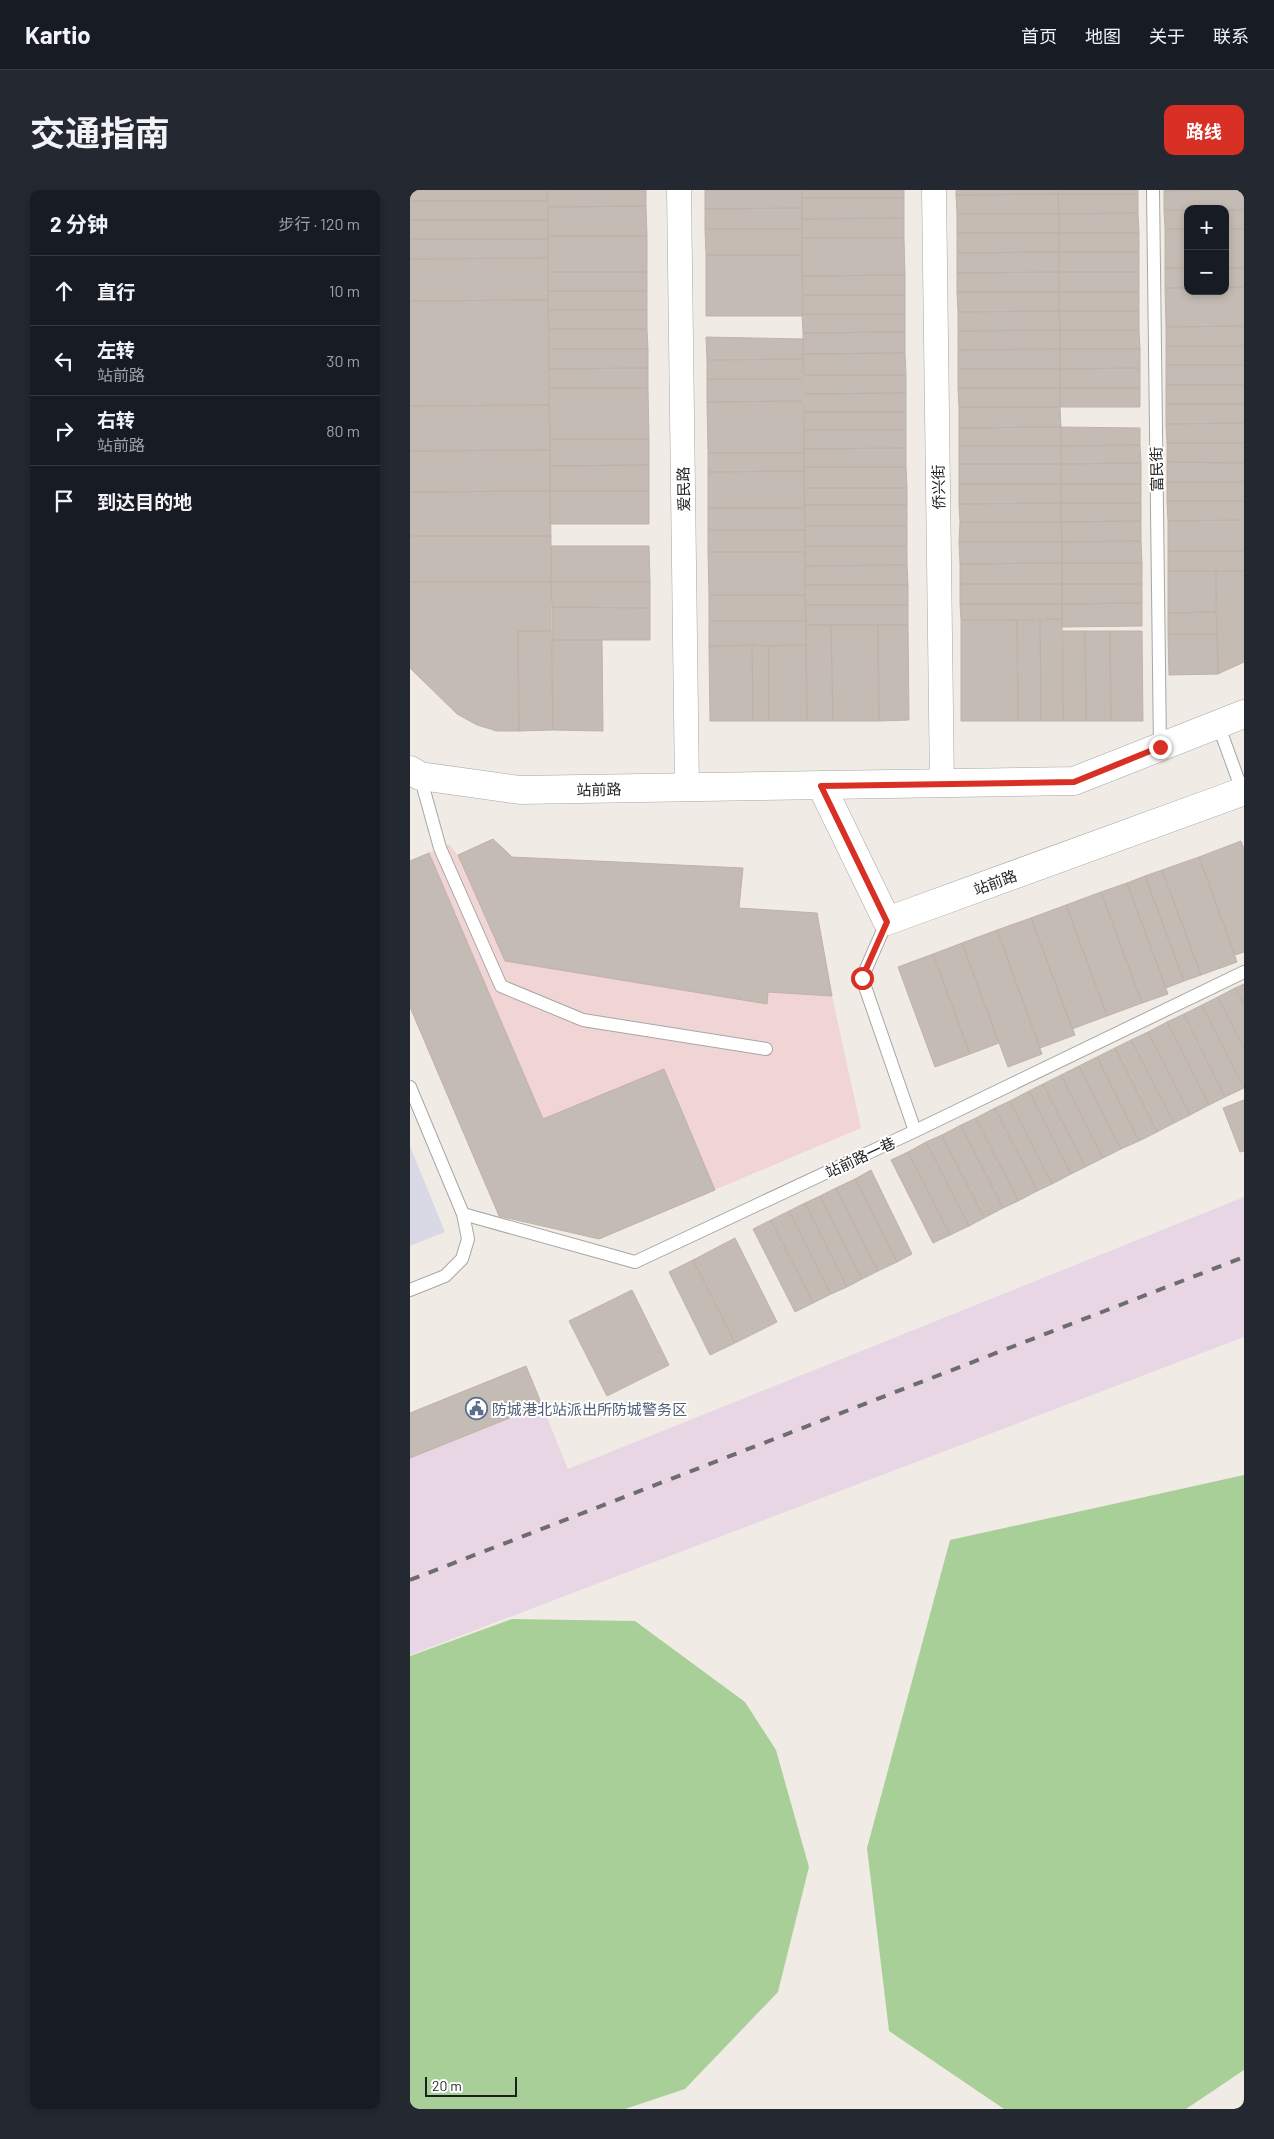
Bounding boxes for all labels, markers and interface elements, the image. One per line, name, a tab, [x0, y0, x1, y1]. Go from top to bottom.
text: Kartio	[25, 20, 91, 49]
text: 首页	[1021, 25, 1057, 47]
text: 地图	[1085, 25, 1121, 47]
text: 关于	[1149, 25, 1185, 47]
text: 联系	[1213, 25, 1249, 47]
button: 路线	[1164, 105, 1244, 155]
text: 交通指南	[30, 111, 170, 153]
map controls	[1184, 205, 1229, 295]
button: +	[1184, 205, 1229, 250]
text: 2 分钟	[50, 211, 108, 236]
text: 步行 · 120 m	[279, 214, 360, 233]
button: −	[1184, 250, 1229, 295]
icon: ahead	[50, 277, 78, 305]
text: 直行	[97, 280, 135, 303]
text: 10 m	[329, 281, 360, 300]
text: 左转	[97, 338, 135, 361]
icon: left	[50, 347, 78, 375]
text: 30 m	[326, 351, 360, 370]
text: 站前路	[97, 365, 145, 384]
text: 右转	[97, 408, 135, 431]
icon: right	[50, 417, 78, 445]
text: 80 m	[326, 421, 360, 440]
text: 站前路	[97, 435, 145, 454]
street label: 富民街	[1147, 446, 1165, 492]
street label: 侨兴街	[929, 464, 947, 510]
street label: 爱民路	[674, 466, 692, 512]
icon: arrive	[50, 487, 78, 515]
text: 到达目的地	[97, 490, 192, 513]
route end	[1149, 736, 1172, 759]
street label: 站前路	[576, 780, 622, 798]
street label: 站前路	[971, 866, 1019, 898]
route start	[851, 967, 874, 990]
street label: 站前路一巷	[822, 1133, 898, 1181]
public building icon: 防城港北站派出所防城警务区	[464, 1397, 488, 1421]
place label: 防城港北站派出所防城警务区	[492, 1400, 687, 1418]
scale bar	[425, 2074, 518, 2097]
text: 20 m	[432, 2077, 462, 2094]

